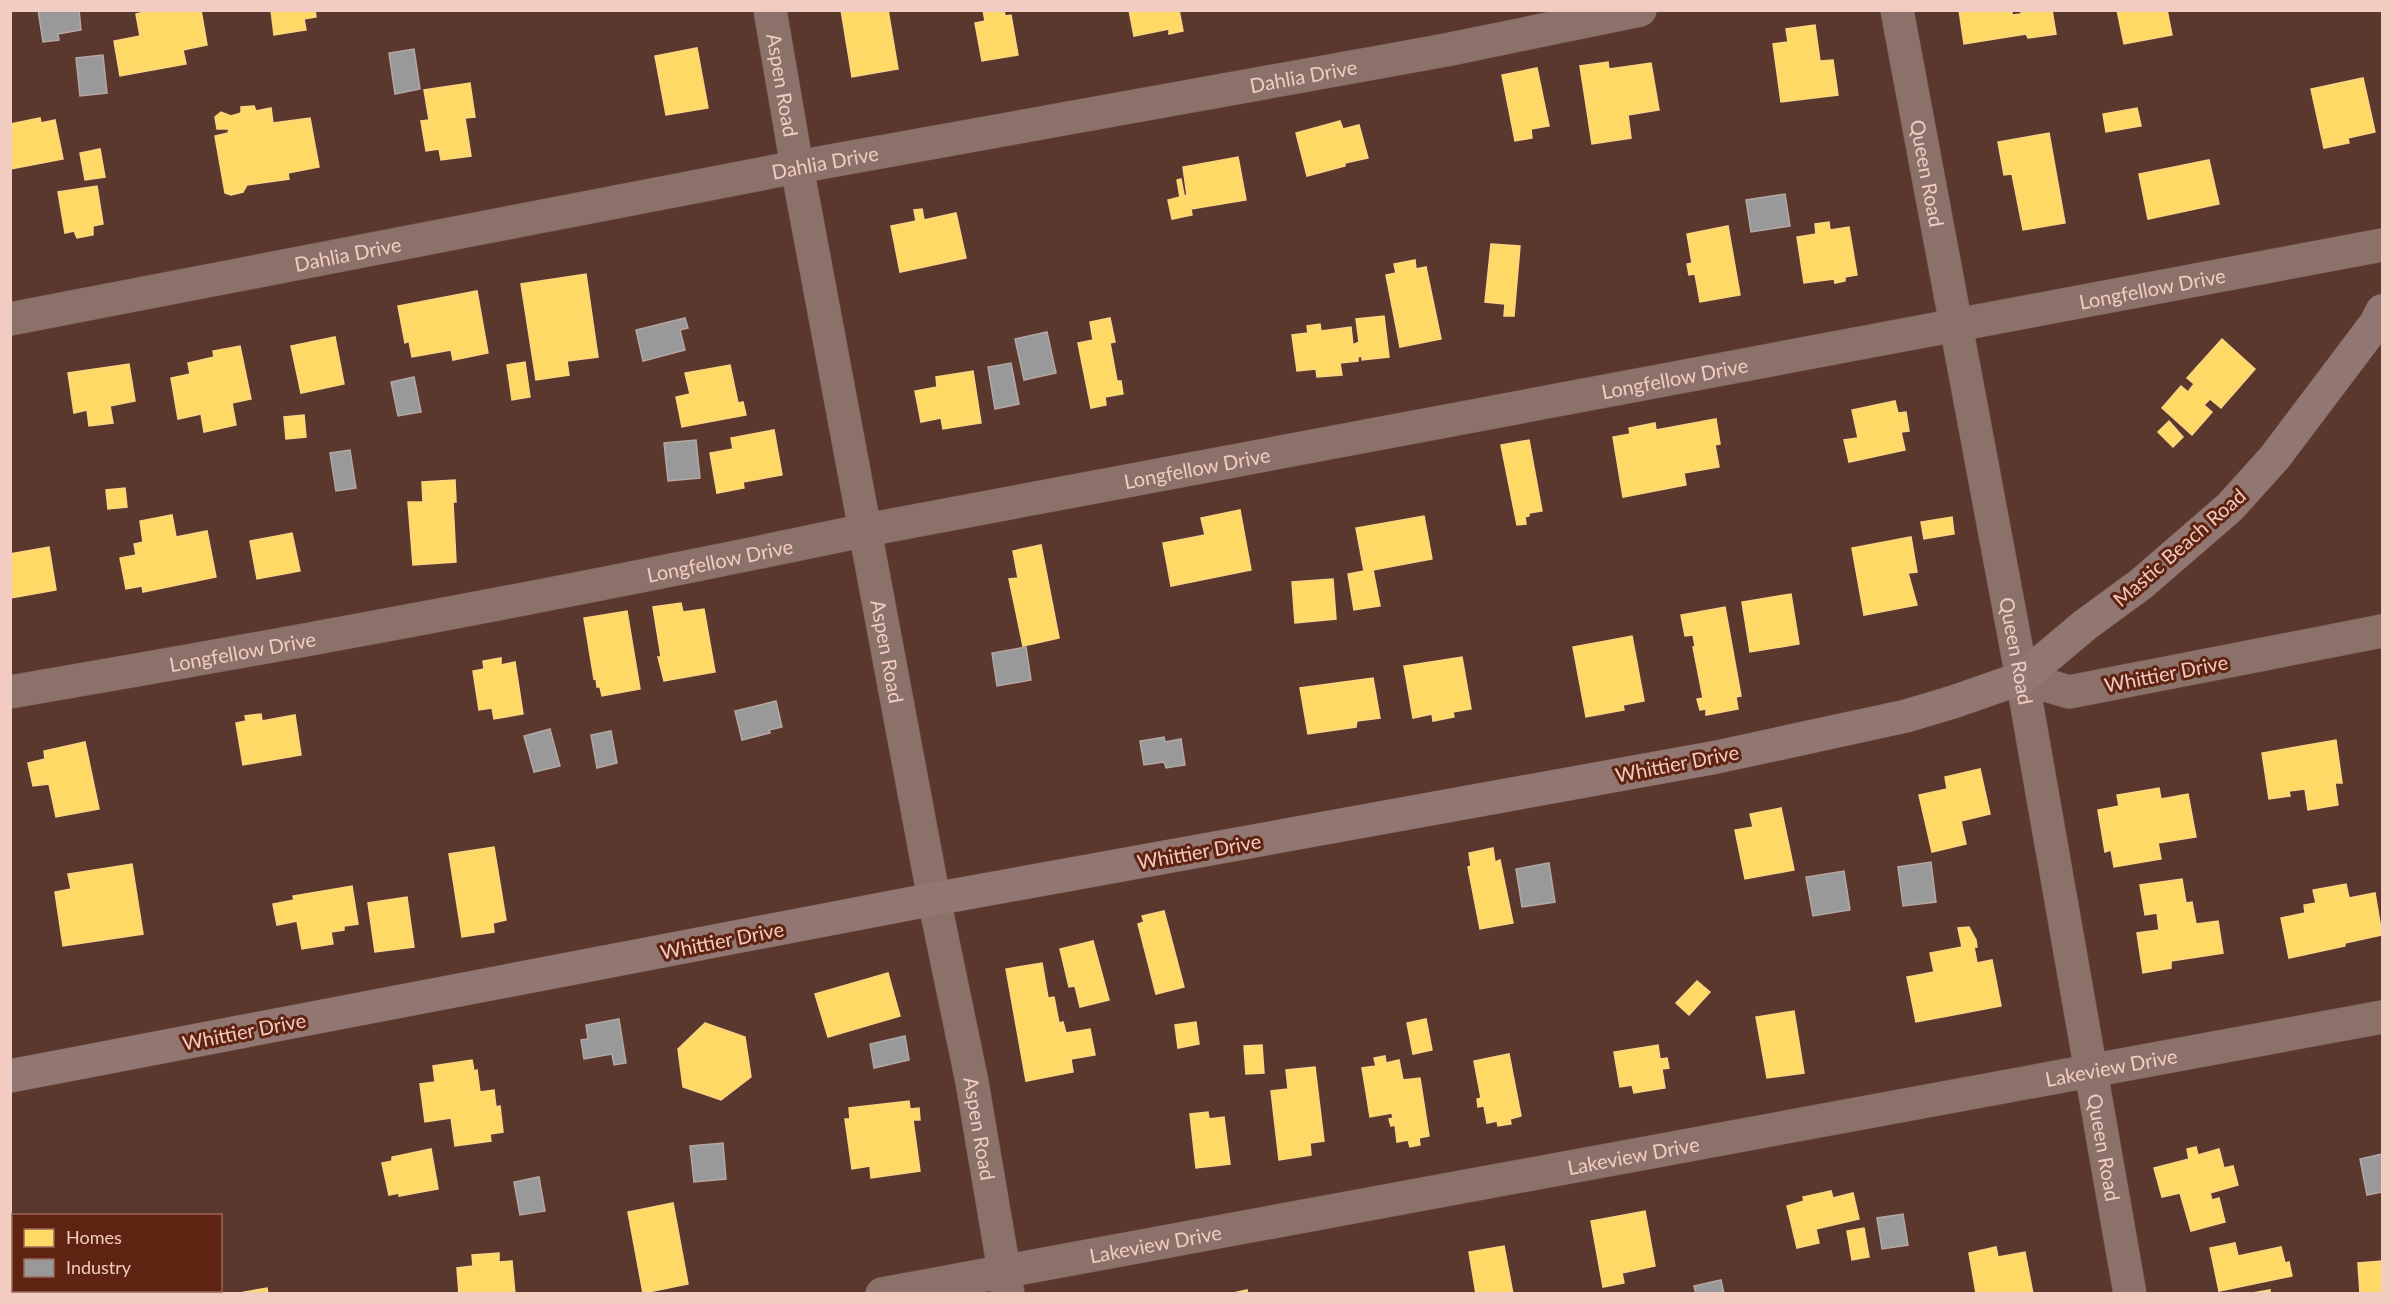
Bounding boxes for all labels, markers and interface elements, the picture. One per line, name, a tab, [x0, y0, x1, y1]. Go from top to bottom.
street label: Aspen Road	[762, 31, 804, 139]
street label: Dahlia Drive	[1248, 54, 1359, 97]
street label: Queen Road	[1906, 117, 1949, 229]
street label: Dahlia Drive	[769, 141, 880, 184]
street label: Dahlia Drive	[292, 232, 403, 276]
street label: Longfellow Drive	[2077, 263, 2227, 314]
street label: Longfellow Drive	[1599, 352, 1750, 404]
street label: Longfellow Drive	[1122, 442, 1272, 493]
street label: Mastic Beach Road	[2108, 483, 2250, 611]
street label: Longfellow Drive	[645, 534, 795, 587]
street label: Queen Road	[1995, 595, 2038, 706]
street label: Aspen Road	[866, 598, 909, 705]
street label: Longfellow Drive	[167, 626, 318, 676]
street label: Whittier Drive	[2102, 649, 2230, 697]
street label: Whittier Drive	[1613, 739, 1741, 787]
street label: Whittier Drive	[1135, 828, 1263, 874]
street label: Whittier Drive	[658, 916, 786, 964]
street label: Whittier Drive	[180, 1007, 308, 1055]
street label: Lakeview Drive	[2043, 1043, 2179, 1091]
street label: Aspen Road	[959, 1075, 1000, 1182]
street label: Queen Road	[2083, 1092, 2125, 1203]
street label: Lakeview Drive	[1565, 1131, 1701, 1179]
legend	[12, 1214, 222, 1292]
street label: Lakeview Drive	[1087, 1220, 1223, 1267]
text: Homes	[66, 1226, 122, 1248]
text: Industry	[66, 1256, 132, 1278]

